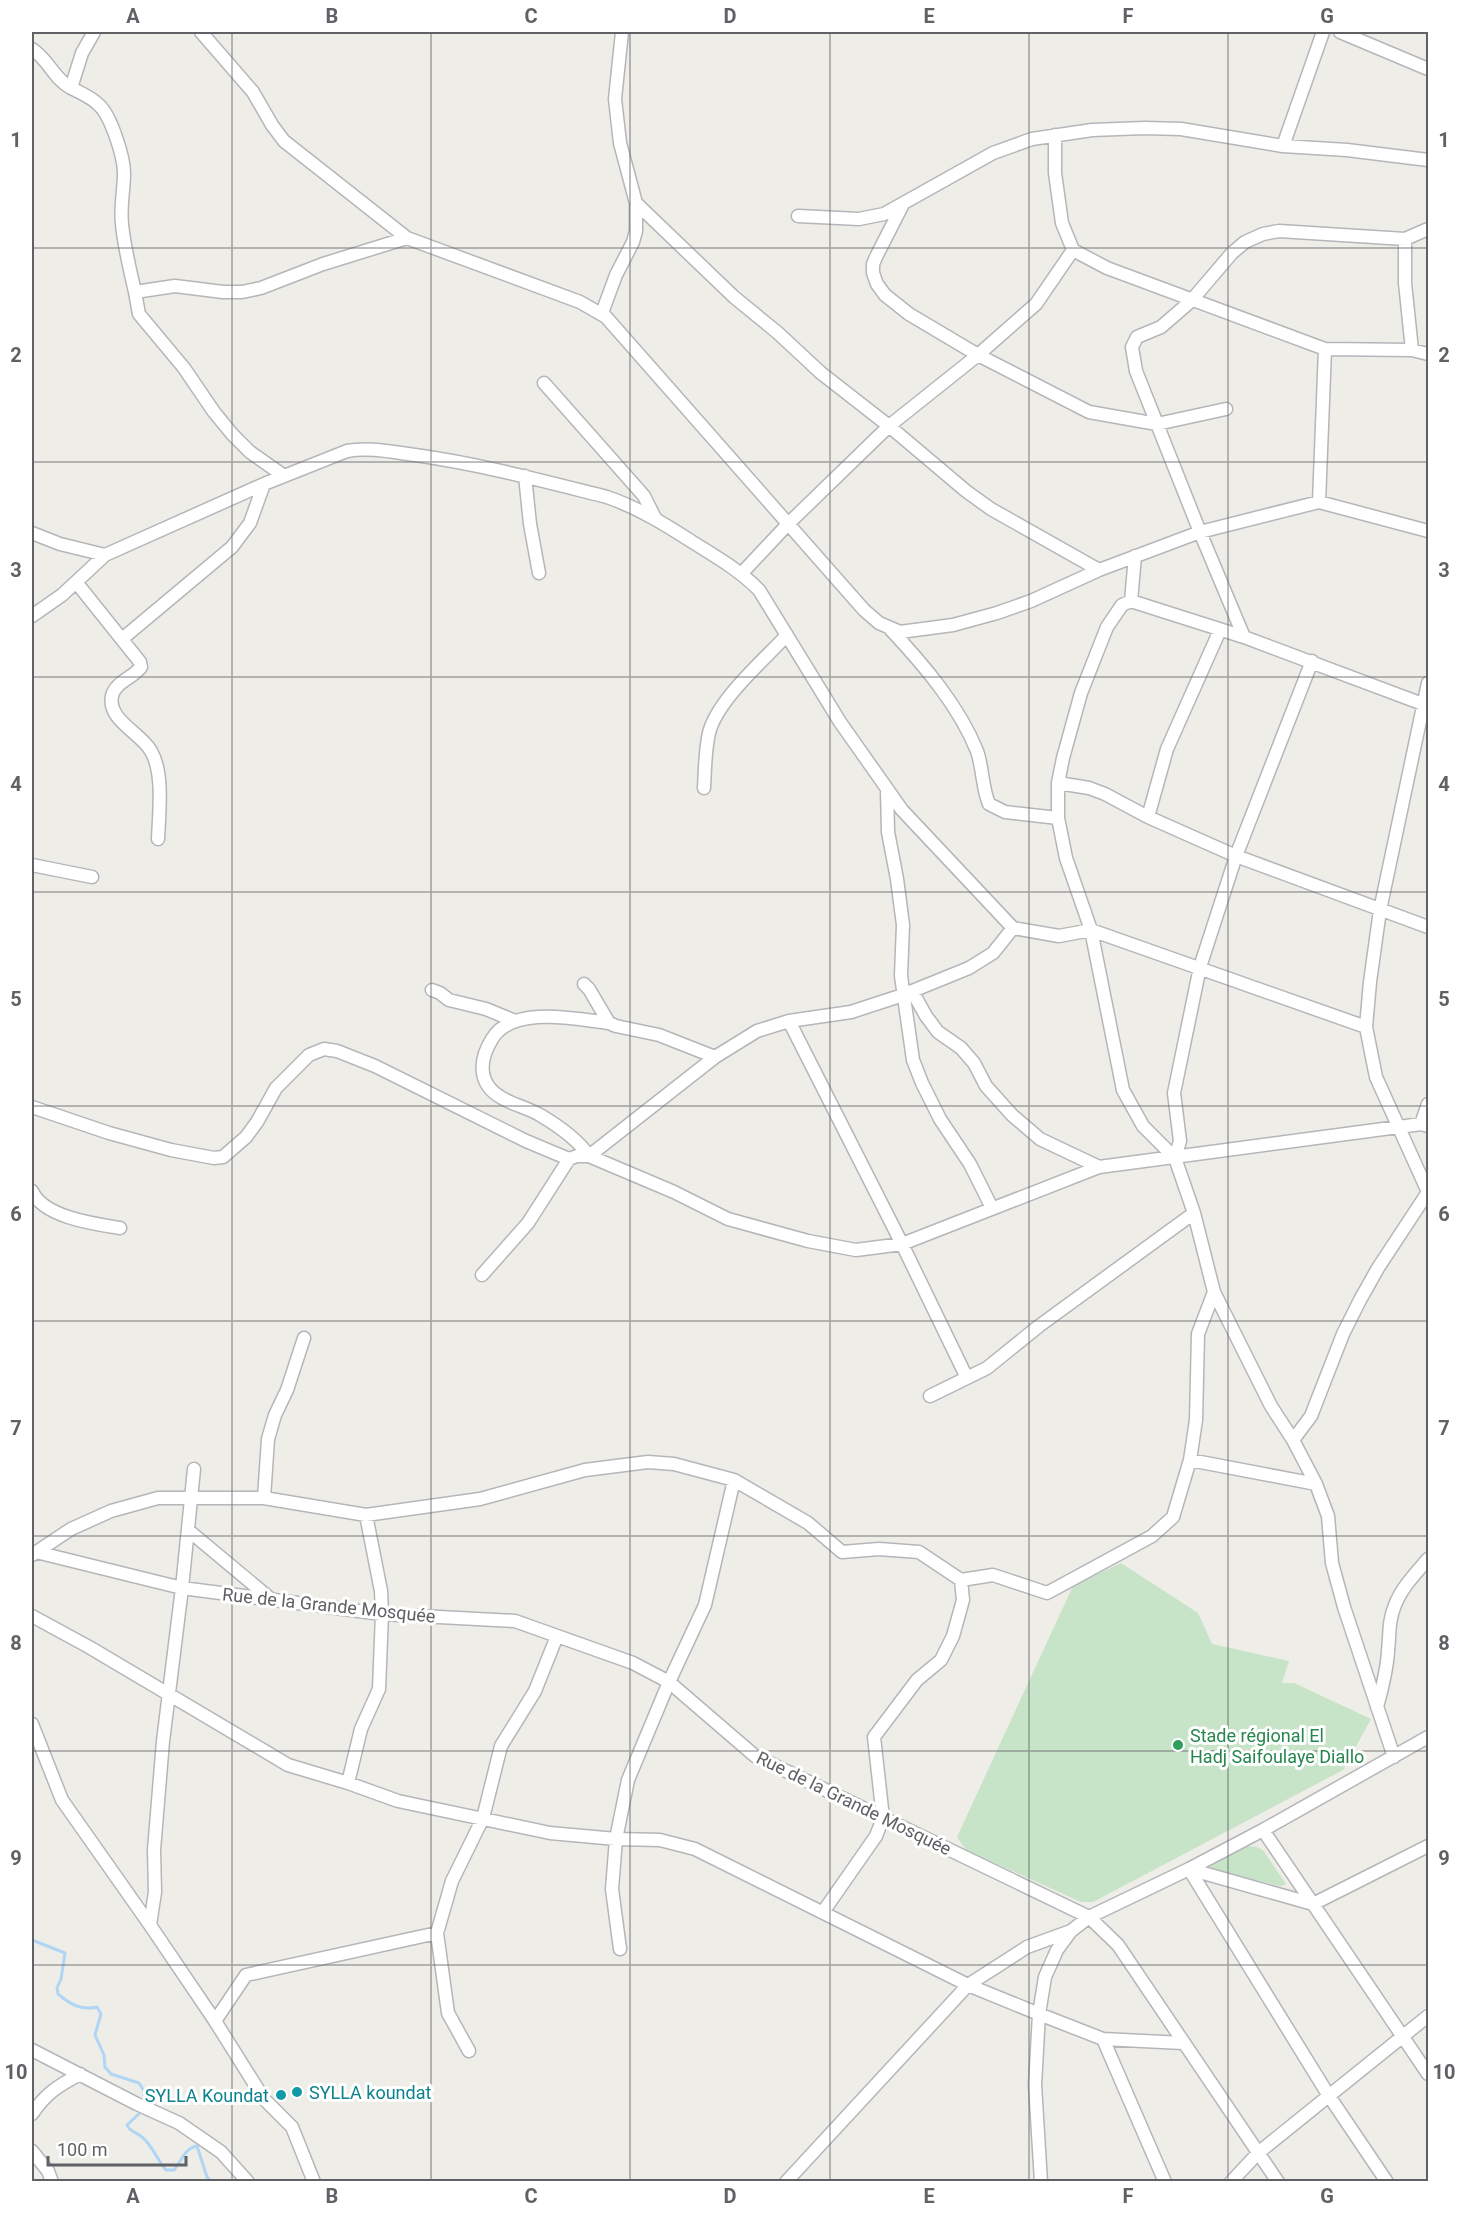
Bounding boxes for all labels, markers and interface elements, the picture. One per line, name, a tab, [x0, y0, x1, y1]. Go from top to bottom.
text: A	[126, 4, 140, 28]
text: B	[326, 4, 338, 28]
text: C	[524, 4, 538, 28]
text: D	[724, 4, 737, 28]
text: E	[923, 4, 935, 28]
text: F	[1123, 4, 1134, 28]
text: G	[1320, 4, 1334, 28]
text: 1	[10, 128, 22, 152]
text: 1	[1438, 128, 1450, 152]
text: 2	[10, 343, 22, 367]
text: 2	[1438, 343, 1450, 367]
text: 3	[10, 558, 22, 582]
text: 3	[1438, 558, 1450, 582]
text: 4	[10, 772, 22, 796]
text: 4	[1438, 772, 1450, 796]
text: 5	[10, 987, 22, 1011]
text: 5	[1438, 987, 1450, 1011]
text: 6	[10, 1202, 22, 1226]
text: 6	[1438, 1202, 1450, 1226]
text: 7	[10, 1416, 22, 1440]
text: 7	[1438, 1416, 1450, 1440]
street label: Rue de la Grande Mosquée	[221, 1583, 437, 1627]
text: 8	[10, 1631, 22, 1655]
text: 8	[1438, 1631, 1450, 1655]
place label: Stade régional El Hadj Saifoulaye Diallo	[1190, 1725, 1364, 1767]
marker: Stade régional El Hadj Saifoulaye Diallo	[1171, 1738, 1185, 1752]
street label: Rue de la Grande Mosquée	[753, 1747, 955, 1859]
text: 9	[10, 1846, 22, 1870]
text: 9	[1438, 1846, 1450, 1870]
text: 10	[5, 2060, 27, 2084]
text: 10	[1433, 2060, 1455, 2084]
place label: SYLLA koundat	[309, 2082, 431, 2103]
place label: SYLLA Koundat	[145, 2085, 269, 2106]
marker: SYLLA koundat	[290, 2085, 304, 2099]
marker: SYLLA Koundat	[274, 2088, 288, 2102]
scale bar	[48, 2129, 186, 2167]
text: 100 m	[57, 2139, 108, 2160]
text: A	[126, 2184, 140, 2208]
text: B	[326, 2184, 338, 2208]
text: C	[524, 2184, 538, 2208]
text: D	[724, 2184, 737, 2208]
text: E	[923, 2184, 935, 2208]
text: F	[1123, 2184, 1134, 2208]
text: G	[1320, 2184, 1334, 2208]

